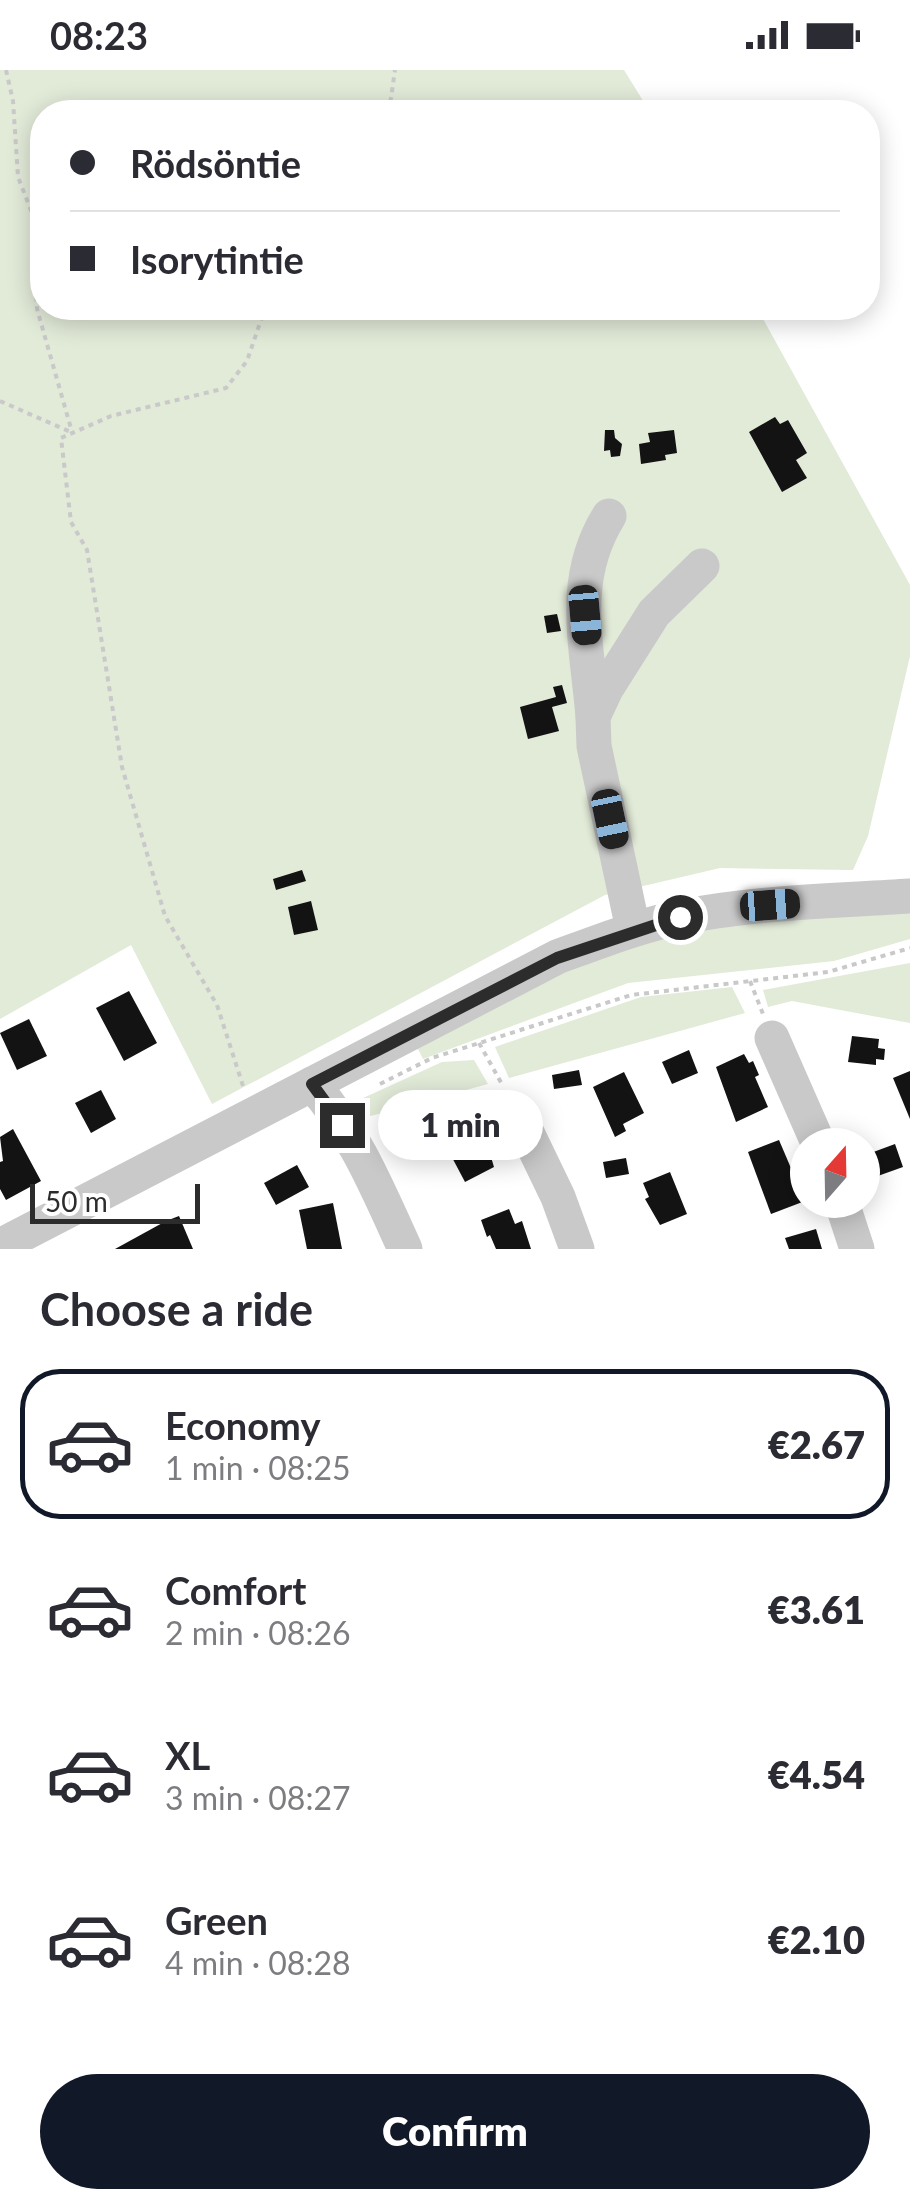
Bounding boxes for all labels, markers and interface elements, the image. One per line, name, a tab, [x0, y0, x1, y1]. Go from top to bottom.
text: 08:23	[50, 12, 148, 58]
text: Rödsöntie	[130, 140, 301, 186]
text: Isorytintie	[130, 236, 304, 282]
car	[567, 584, 603, 646]
car	[589, 787, 631, 851]
car	[739, 888, 801, 922]
route start	[658, 895, 703, 940]
callout: 1 min	[377, 1090, 542, 1160]
route end	[320, 1103, 365, 1148]
text: 1 min	[421, 1105, 500, 1144]
north arrow	[790, 1128, 880, 1218]
map controls	[790, 1128, 880, 1218]
scale bar	[30, 1179, 200, 1224]
text: 50 m	[45, 1184, 108, 1218]
text: Choose a ride	[40, 1282, 313, 1336]
icon: car	[45, 1399, 135, 1489]
text: Economy	[165, 1402, 320, 1448]
text: €2.67	[768, 1421, 865, 1467]
text: 1 min · 08:25	[165, 1448, 351, 1487]
icon: car	[45, 1564, 135, 1654]
text: Comfort	[165, 1567, 306, 1613]
text: €3.61	[768, 1586, 865, 1632]
text: 2 min · 08:26	[165, 1613, 351, 1652]
icon: car	[45, 1729, 135, 1819]
text: XL	[165, 1732, 210, 1778]
text: €4.54	[768, 1751, 865, 1797]
text: 3 min · 08:27	[165, 1778, 351, 1817]
icon: car	[45, 1894, 135, 1984]
text: Green	[165, 1897, 268, 1943]
text: €2.10	[768, 1916, 865, 1962]
text: 4 min · 08:28	[165, 1943, 351, 1982]
button: Confirm	[40, 2074, 870, 2189]

